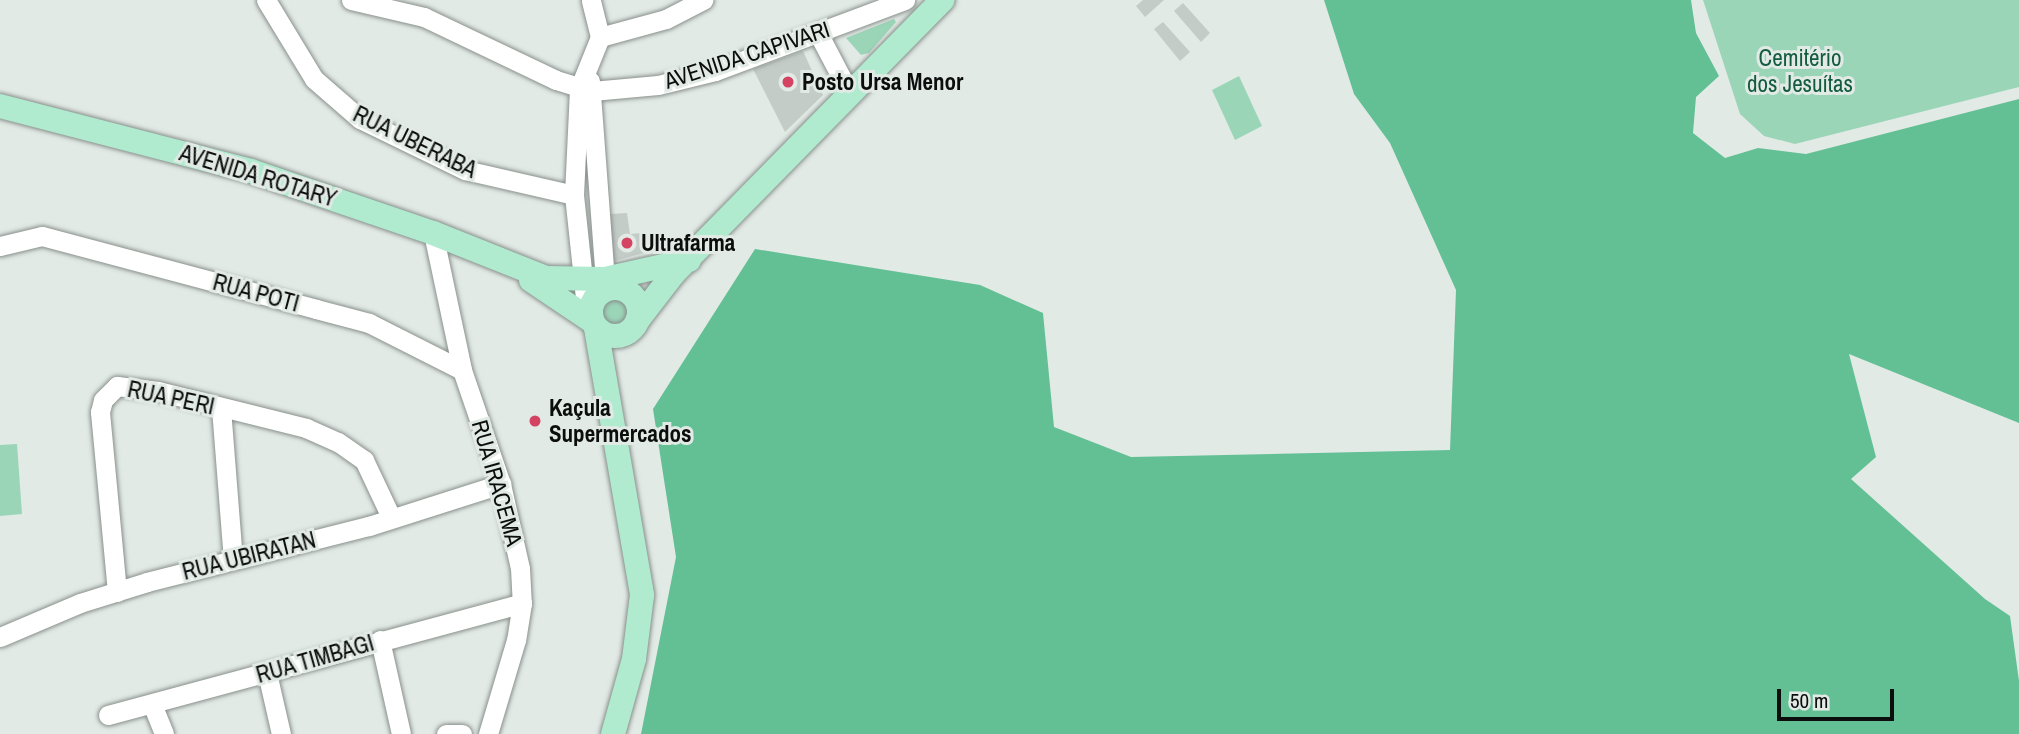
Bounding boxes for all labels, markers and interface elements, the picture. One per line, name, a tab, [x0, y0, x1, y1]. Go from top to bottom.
street label: AVENIDA CAPIVARI	[660, 15, 834, 95]
park label: Cemitério dos Jesuítas	[1747, 44, 1853, 98]
place label: Posto Ursa Menor	[802, 68, 963, 96]
marker: Posto Ursa Menor	[780, 74, 796, 90]
street label: RUA UBERABA	[348, 100, 482, 184]
street label: AVENIDA ROTARY	[176, 139, 340, 213]
place label: Ultrafarma	[641, 229, 735, 257]
marker: Ultrafarma	[619, 235, 635, 251]
street label: RUA POTI	[209, 268, 303, 318]
street label: RUA PERI	[125, 375, 217, 421]
place label: Kaçula Supermercados	[549, 394, 692, 448]
marker: Kaçula Supermercados	[527, 413, 543, 429]
street label: RUA IRACEMA	[466, 416, 528, 550]
street label: RUA UBIRATAN	[179, 526, 319, 586]
street label: RUA TIMBAGI	[252, 629, 378, 689]
scale bar	[1781, 674, 1898, 718]
text: 50 m	[1790, 686, 1828, 715]

